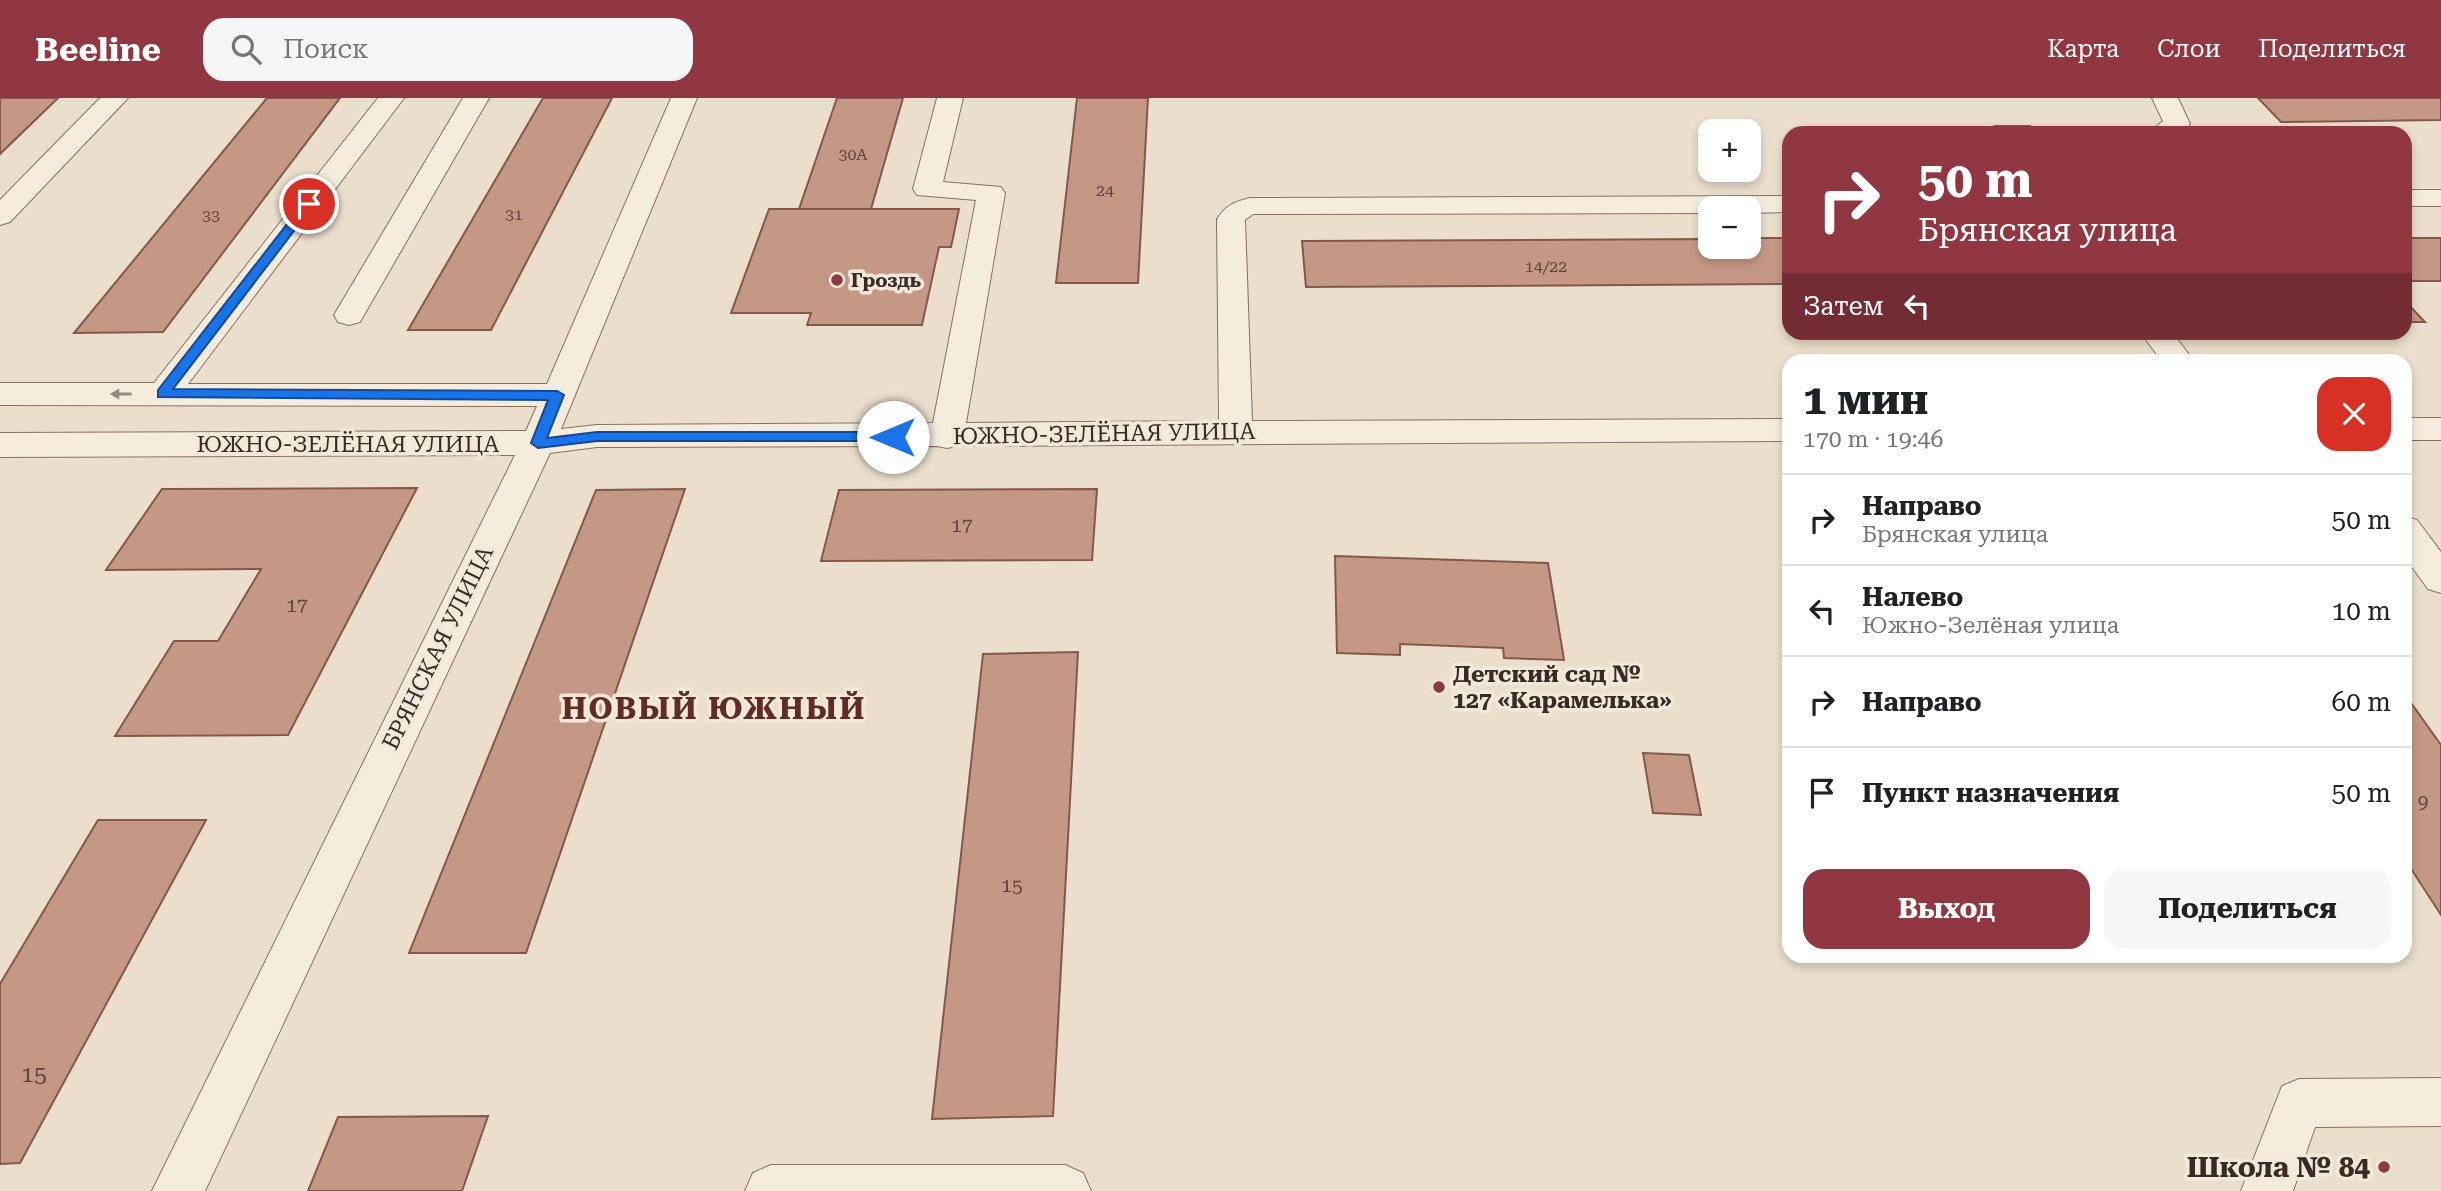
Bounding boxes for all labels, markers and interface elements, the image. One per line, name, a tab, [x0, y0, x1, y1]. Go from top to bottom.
search box	[203, 18, 693, 81]
text: Beeline	[35, 30, 161, 69]
icon: search	[227, 30, 265, 68]
text: Поиск	[283, 34, 369, 64]
text: Карта	[2047, 35, 2119, 63]
text: Слои	[2157, 35, 2220, 63]
text: Поделиться	[2258, 35, 2406, 63]
map controls	[1698, 119, 1761, 259]
button: +	[1698, 119, 1761, 182]
house number: 30А	[838, 145, 868, 164]
text: 50 m	[1918, 152, 2033, 209]
icon: right	[1803, 154, 1894, 245]
pin	[279, 174, 339, 234]
house number: 24	[1096, 181, 1114, 200]
icon: arrive	[290, 185, 328, 223]
button: −	[1698, 196, 1761, 259]
house number: 31	[505, 205, 523, 224]
house number: 33	[202, 206, 220, 225]
text: Брянская улица	[1918, 211, 2177, 249]
house number: 14/22	[1525, 257, 1567, 276]
place label: Гроздь	[851, 269, 921, 292]
marker: Гроздь	[829, 272, 845, 288]
icon: left	[1898, 287, 1936, 325]
text: Затем	[1803, 291, 1884, 321]
text: 1 мин	[1803, 375, 1928, 424]
button: close	[2317, 377, 2391, 451]
one-way arrow	[110, 388, 132, 400]
position arrow	[856, 400, 930, 474]
street label: ЮЖНО-ЗЕЛЁНАЯ УЛИЦА	[952, 418, 1256, 450]
text: 170 m · 19:46	[1803, 426, 1943, 453]
street label: ЮЖНО-ЗЕЛЁНАЯ УЛИЦА	[197, 431, 499, 458]
text: Направо	[1862, 491, 1982, 521]
icon: right	[1803, 501, 1841, 539]
text: 50 m	[2332, 505, 2391, 535]
house number: 17	[951, 514, 973, 537]
text: Брянская улица	[1862, 521, 2048, 548]
street label: БРЯНСКАЯ УЛИЦА	[377, 542, 499, 754]
text: Налево	[1862, 582, 1963, 612]
icon: left	[1803, 592, 1841, 630]
house number: 17	[286, 594, 308, 617]
text: 10 m	[2332, 596, 2391, 626]
text: Южно-Зелёная улица	[1862, 612, 2119, 639]
place label: Детский сад № 127 «Карамелька»	[1453, 661, 1672, 714]
marker: Детский сад № 127 «Карамелька»	[1431, 679, 1447, 695]
icon: right	[1803, 683, 1841, 721]
text: Направо	[1862, 687, 1982, 717]
text: 60 m	[2332, 687, 2391, 717]
district label: НОВЫЙ ЮЖНЫЙ	[562, 691, 866, 726]
icon: arrive	[1803, 774, 1841, 812]
text: Пункт назначения	[1862, 778, 2119, 808]
text: 50 m	[2332, 778, 2391, 808]
house number: 9	[2418, 790, 2428, 813]
button: Выход	[1803, 869, 2090, 949]
button: Поделиться	[2104, 869, 2391, 949]
house number: 15	[1001, 874, 1023, 897]
house number: 15	[21, 1061, 47, 1088]
place label: Школа № 84	[2187, 1151, 2370, 1184]
marker: Школа № 84	[2376, 1159, 2392, 1175]

